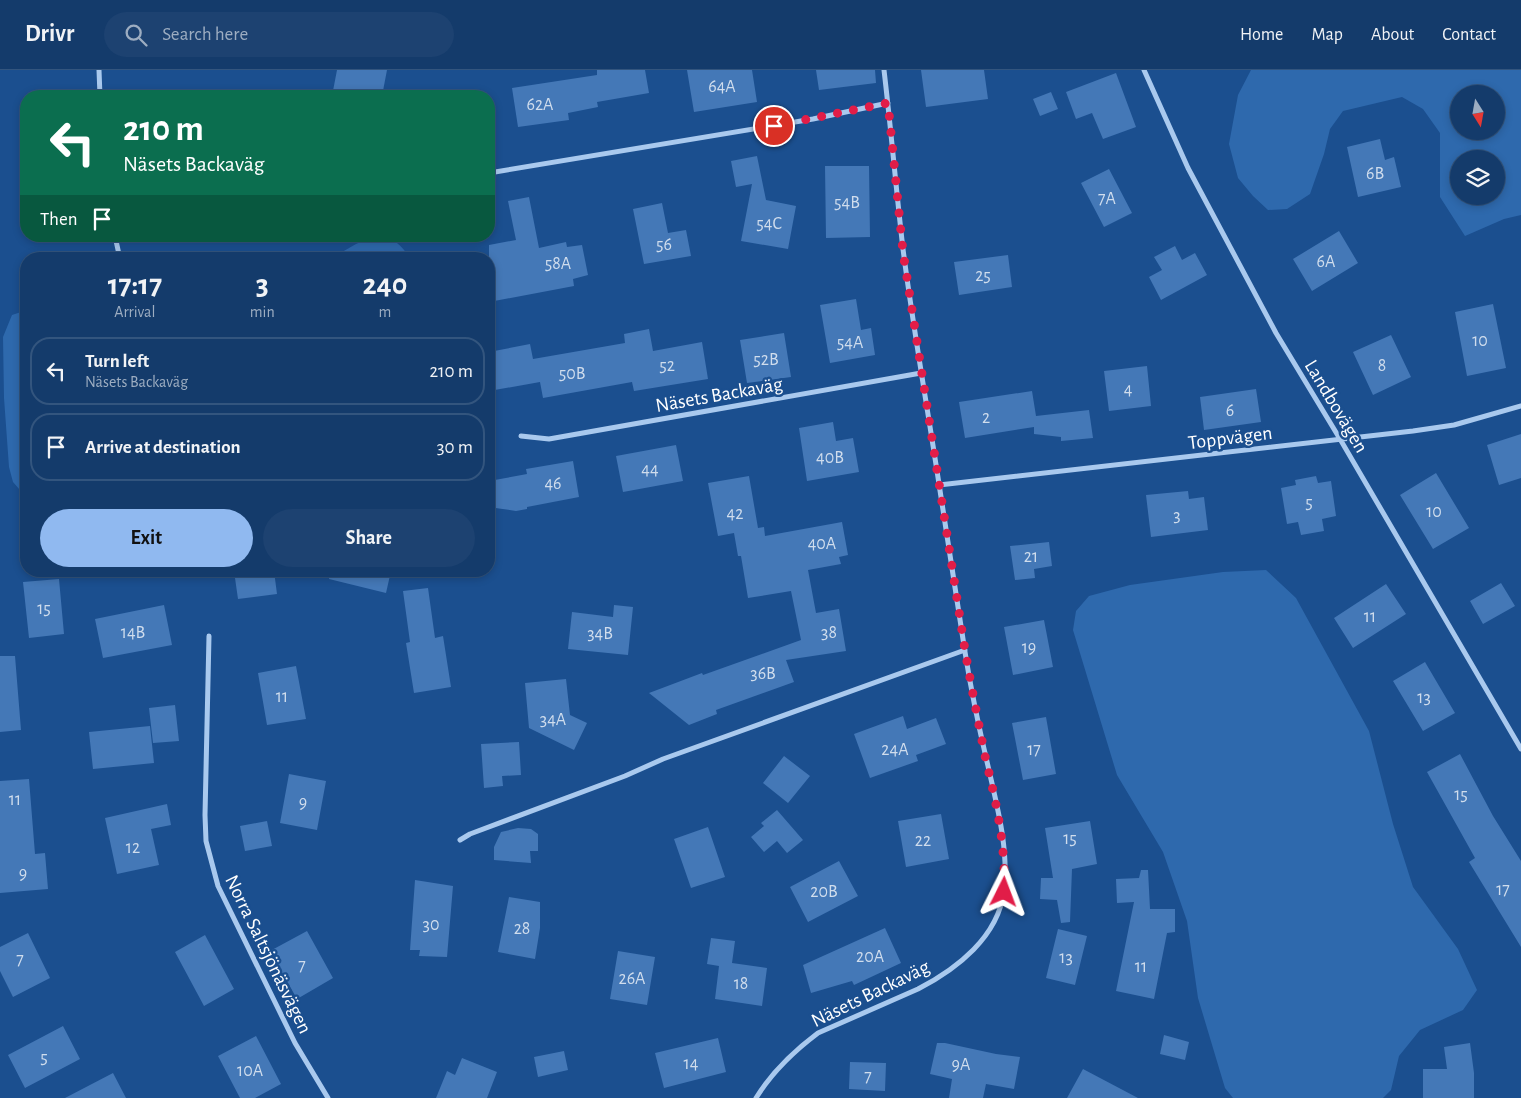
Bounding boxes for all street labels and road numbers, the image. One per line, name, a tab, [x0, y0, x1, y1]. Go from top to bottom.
street label: Landbovägen	[1301, 357, 1372, 456]
street label: Näsets Backaväg	[654, 374, 785, 416]
street label: Toppvägen	[1187, 423, 1274, 453]
street label: Norra Saltsjönäsvägen	[221, 872, 315, 1037]
street label: Näsets Backaväg	[808, 957, 933, 1031]

